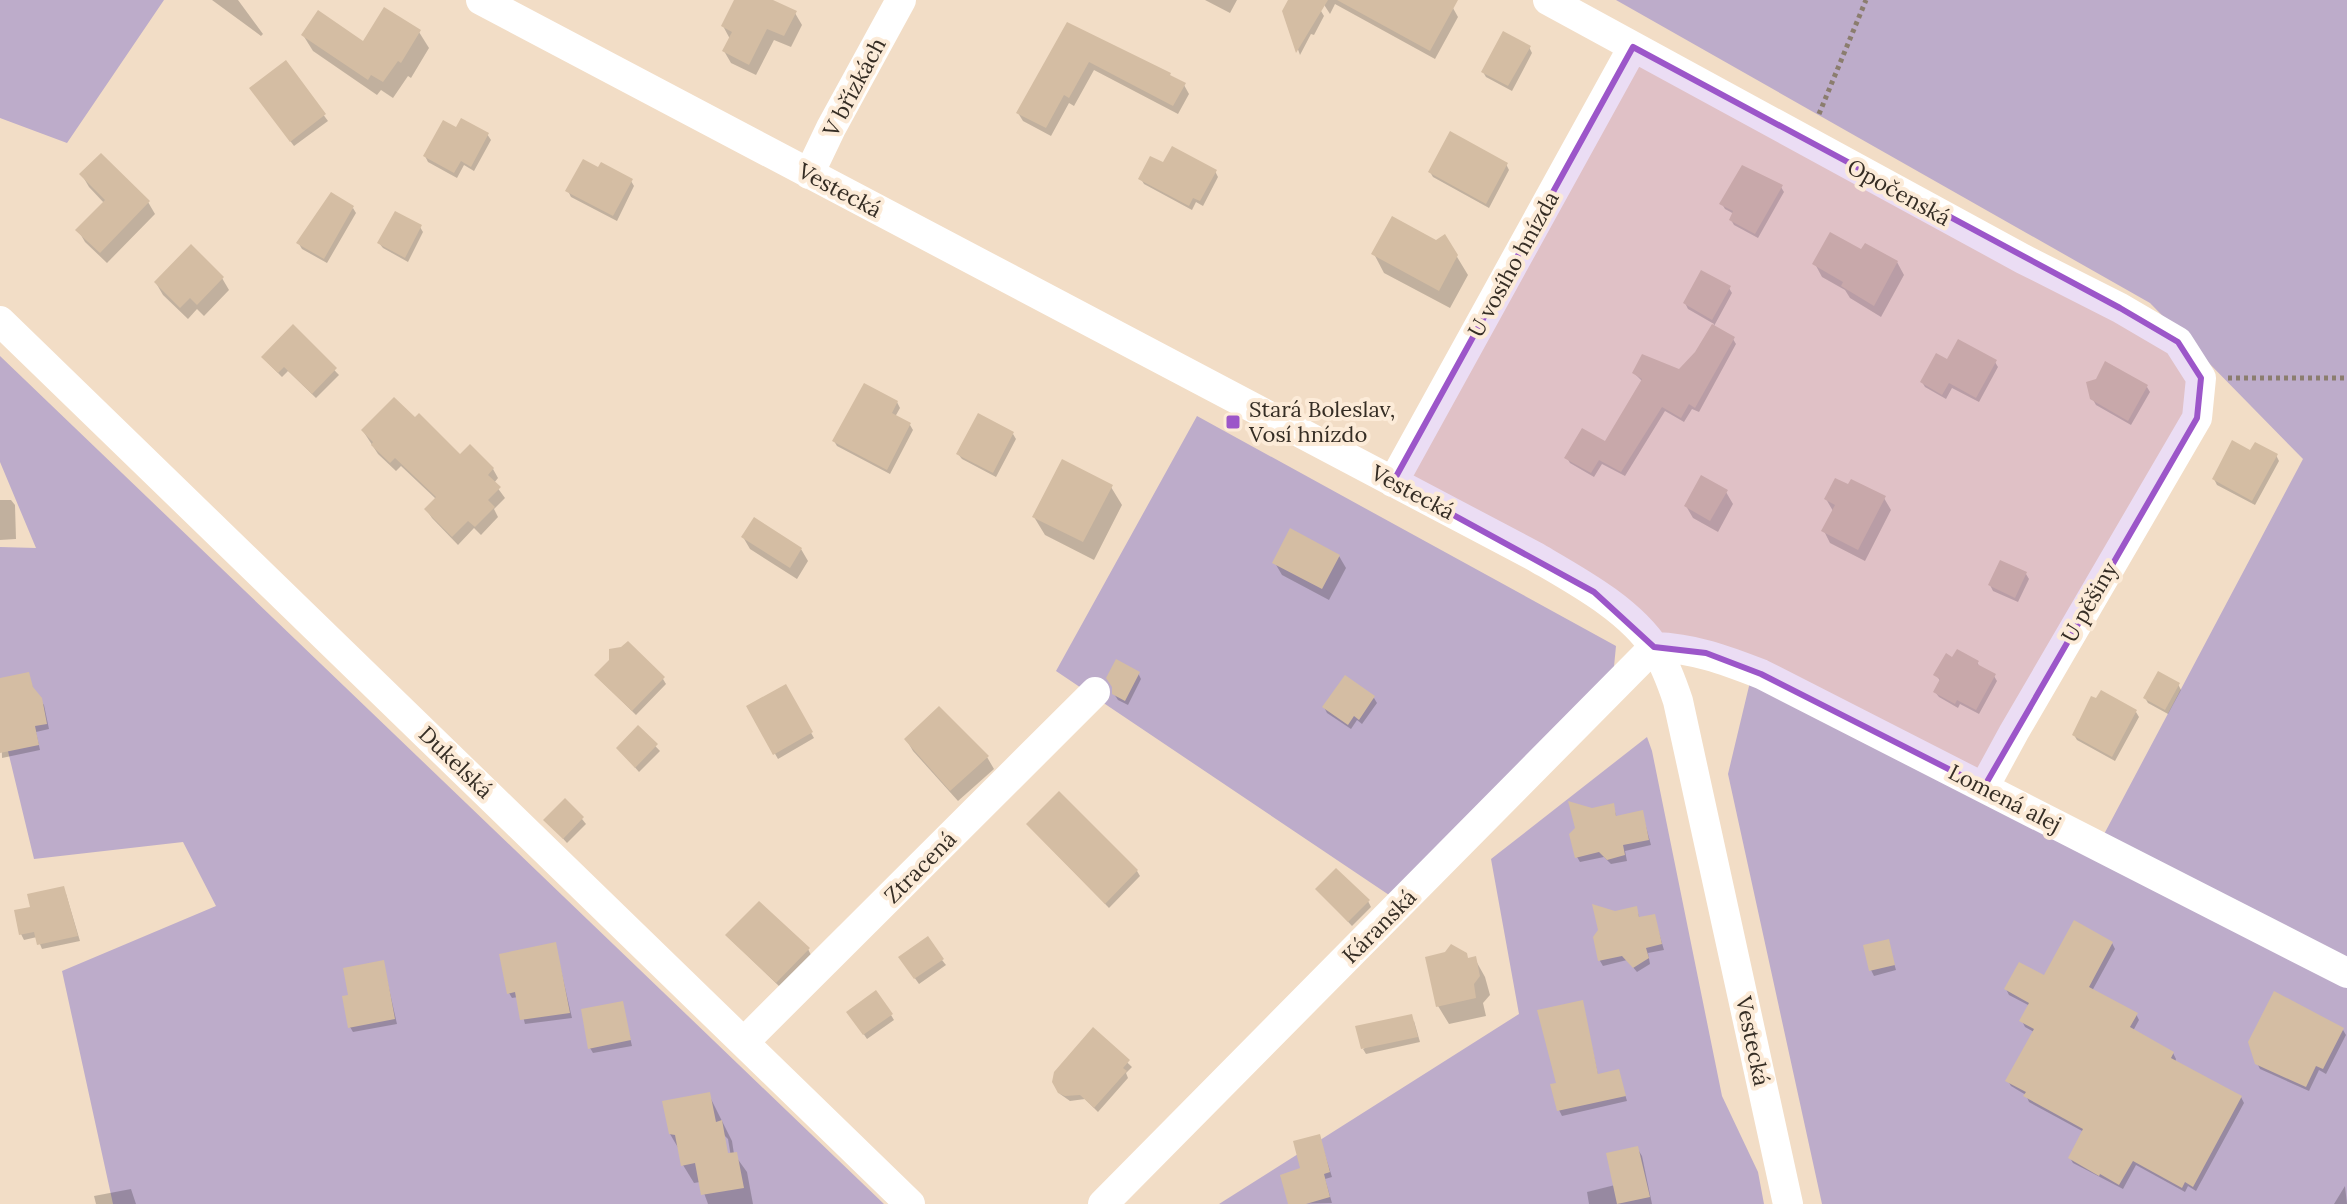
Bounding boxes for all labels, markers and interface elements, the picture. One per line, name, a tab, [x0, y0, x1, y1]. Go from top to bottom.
street label: V břízkách	[816, 33, 892, 142]
street label: Opočenská	[1842, 152, 1956, 232]
street label: Vestecká	[792, 156, 887, 224]
street label: U vosího hnízda	[1461, 186, 1565, 342]
place label: Stará Boleslav, Vosí hnízdo	[1248, 395, 1395, 448]
marker: Stará Boleslav, Vosí hnízdo	[1224, 413, 1242, 431]
street label: Vestecká	[1365, 458, 1460, 526]
street label: U pěšiny	[2055, 556, 2123, 647]
street label: Dukelská	[413, 720, 499, 804]
street label: Lomená alej	[1944, 758, 2066, 838]
street label: Ztracená	[878, 825, 962, 909]
street label: Káranská	[1336, 883, 1422, 969]
street label: Vestecká	[1730, 993, 1776, 1088]

